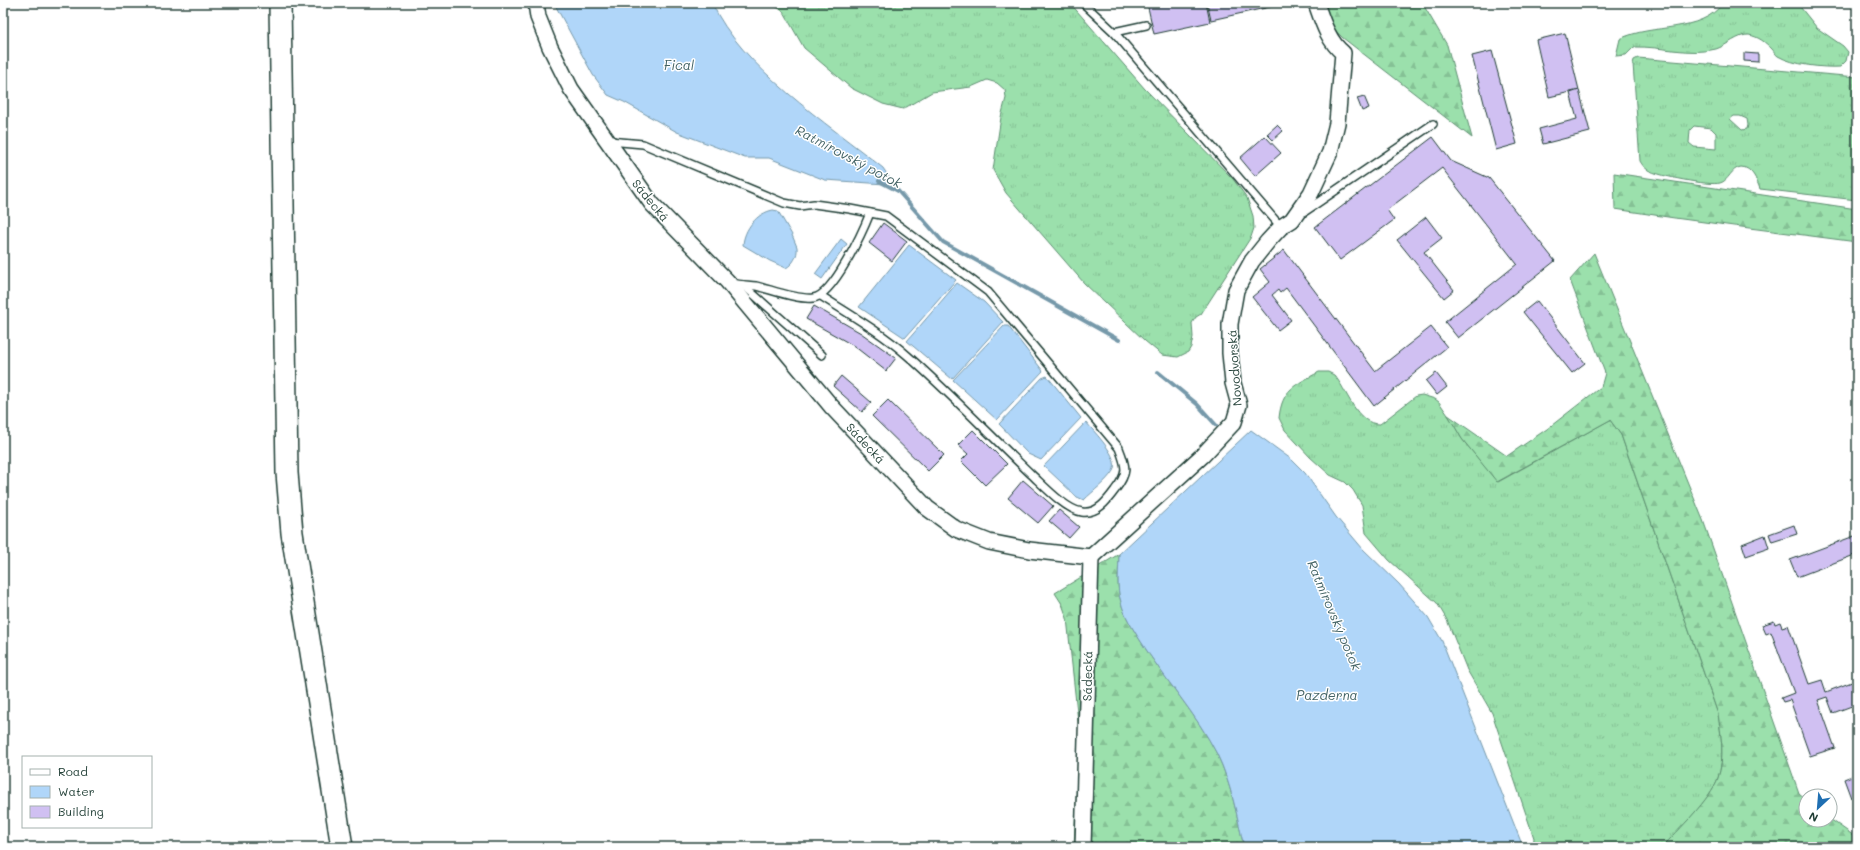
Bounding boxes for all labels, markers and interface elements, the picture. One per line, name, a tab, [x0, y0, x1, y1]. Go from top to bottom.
water label: Fical	[664, 56, 695, 73]
water label: Ratmírovský potok	[793, 121, 906, 192]
street label: Sádecká	[629, 175, 673, 225]
street label: Novodvorská	[1223, 329, 1245, 407]
street label: Sádecká	[843, 419, 889, 467]
water label: Ratmírovský potok	[1304, 557, 1366, 674]
street label: Sádecká	[1079, 651, 1095, 701]
water label: Pazderna	[1296, 686, 1358, 703]
legend	[22, 756, 152, 828]
text: Road	[58, 763, 88, 779]
text: Water	[58, 783, 95, 799]
north arrow	[1798, 788, 1838, 828]
text: Building	[58, 803, 104, 819]
text: N	[1806, 809, 1820, 826]

